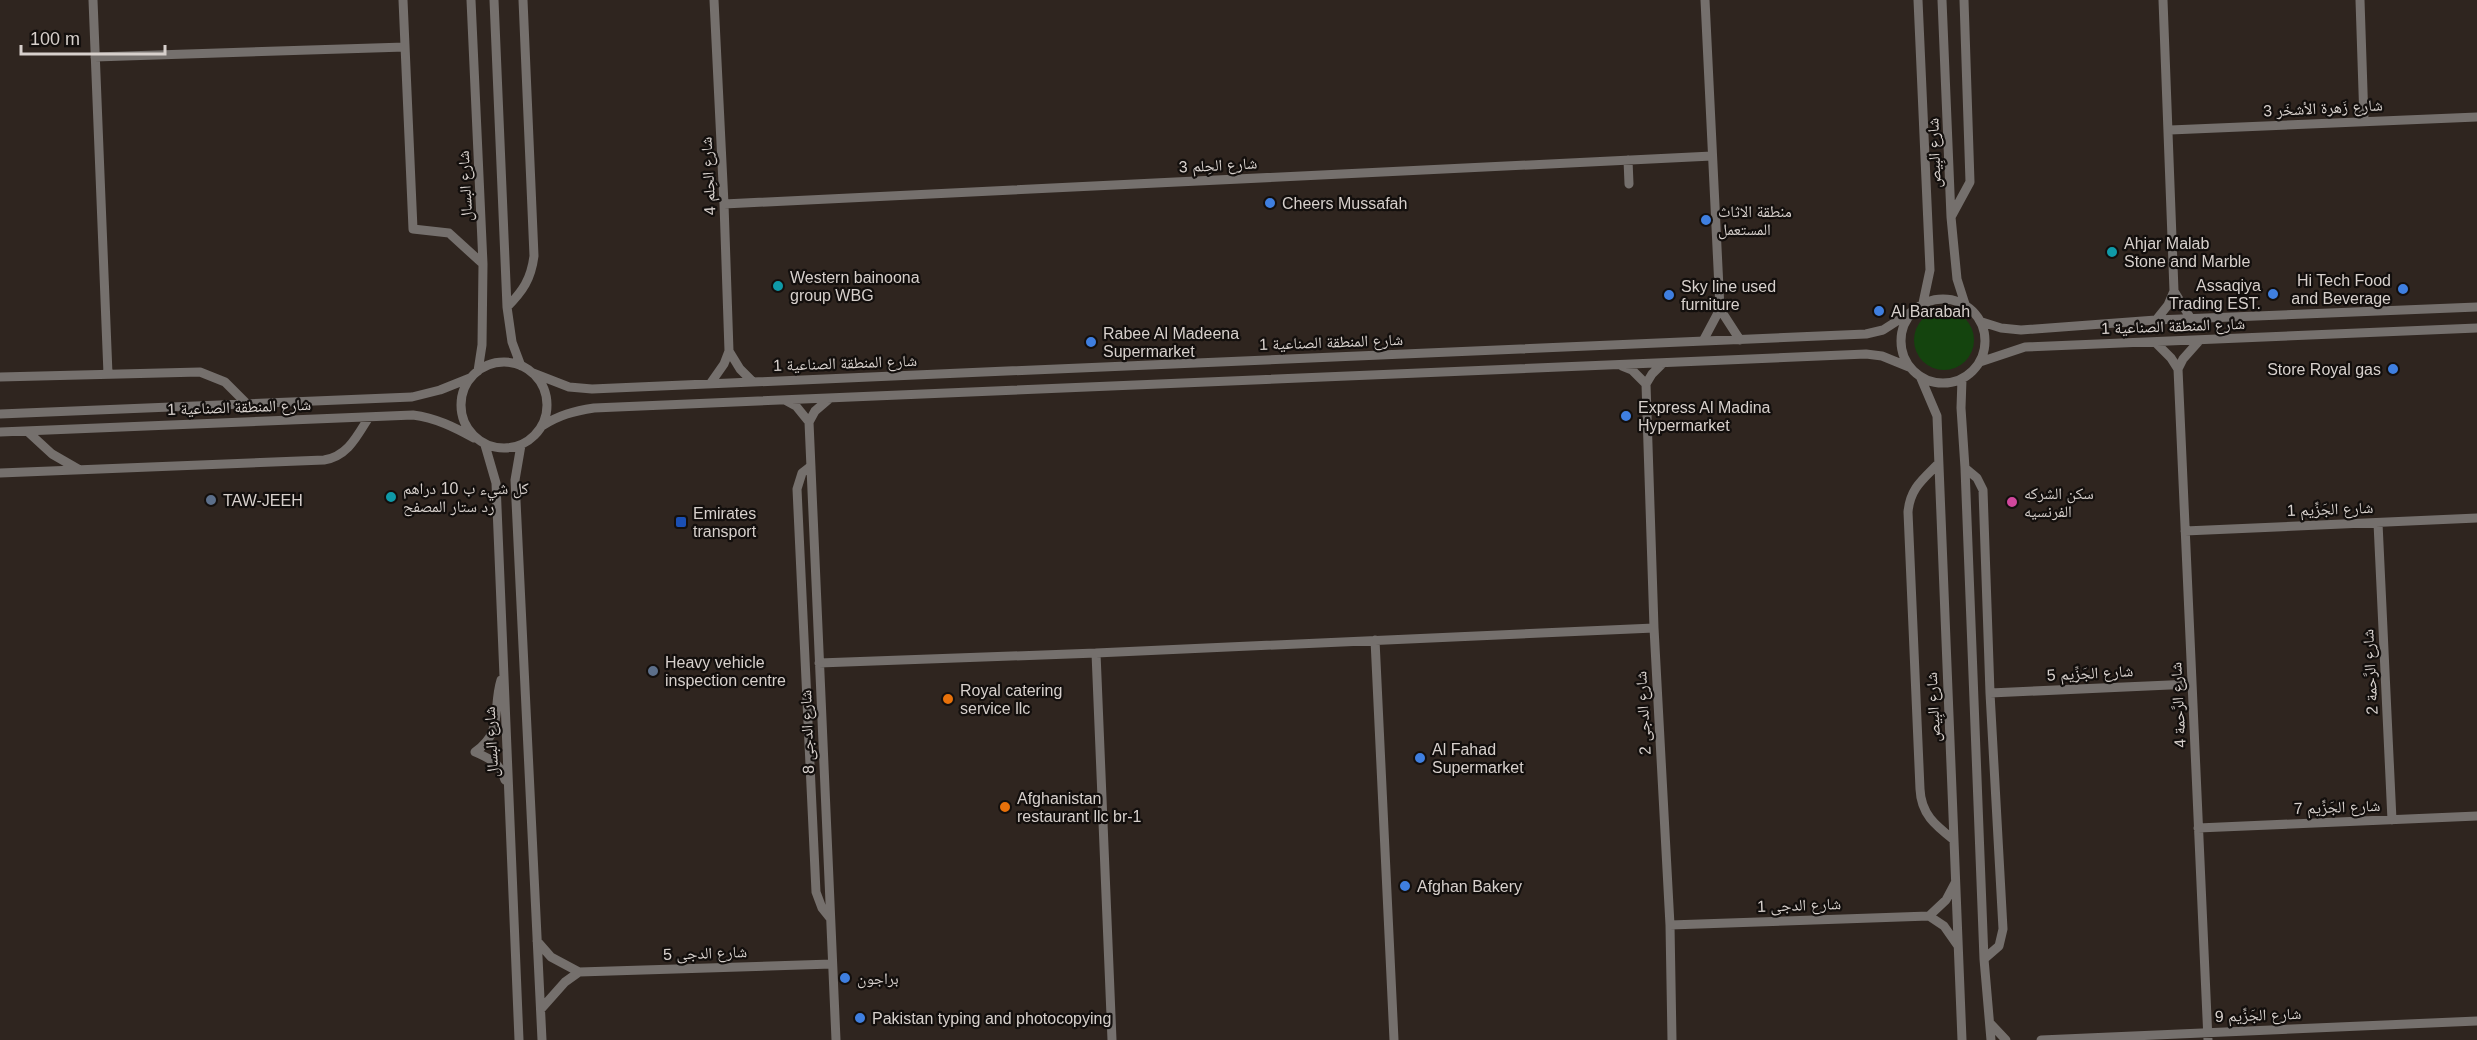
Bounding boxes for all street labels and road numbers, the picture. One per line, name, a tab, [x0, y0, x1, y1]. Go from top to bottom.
street label: شارع زَهرة الأشخَر 3	[2263, 96, 2383, 122]
street label: شارع البِيص	[1924, 118, 1947, 188]
street label: شارع الحِلم 4	[697, 136, 721, 216]
street label: شارع البسال	[455, 150, 477, 222]
street label: شارع الحِلم 3	[1178, 154, 1258, 178]
street label: شارع المنطقة الصناعية 1	[2101, 315, 2245, 339]
street label: شارع المنطقة الصناعية 1	[1259, 331, 1403, 355]
street label: شارع المنطقة الصناعية 1	[773, 352, 917, 376]
street label: شارع المنطقة الصناعية 1	[167, 396, 311, 420]
street label: شارع الجَزِّيم 1	[2286, 499, 2374, 521]
street label: شارع الرَّحمة 2	[2359, 629, 2383, 715]
street label: شارع الجَزِّيم 5	[2046, 662, 2134, 686]
street label: شارع الرَّحمة 4	[2167, 662, 2191, 748]
street label: شارع الدجى 2	[1632, 670, 1656, 755]
street label: شارع البِيص	[1923, 671, 1947, 742]
street label: شارع الدجى 8	[797, 690, 819, 774]
street label: شارع البسال	[481, 706, 503, 778]
street label: شارع الجَزِّيم 7	[2293, 797, 2381, 819]
street label: شارع الدجى 1	[1757, 895, 1841, 917]
street label: شارع الدجى 5	[663, 943, 747, 965]
street label: شارع الجَزِّيم 9	[2214, 1005, 2302, 1027]

